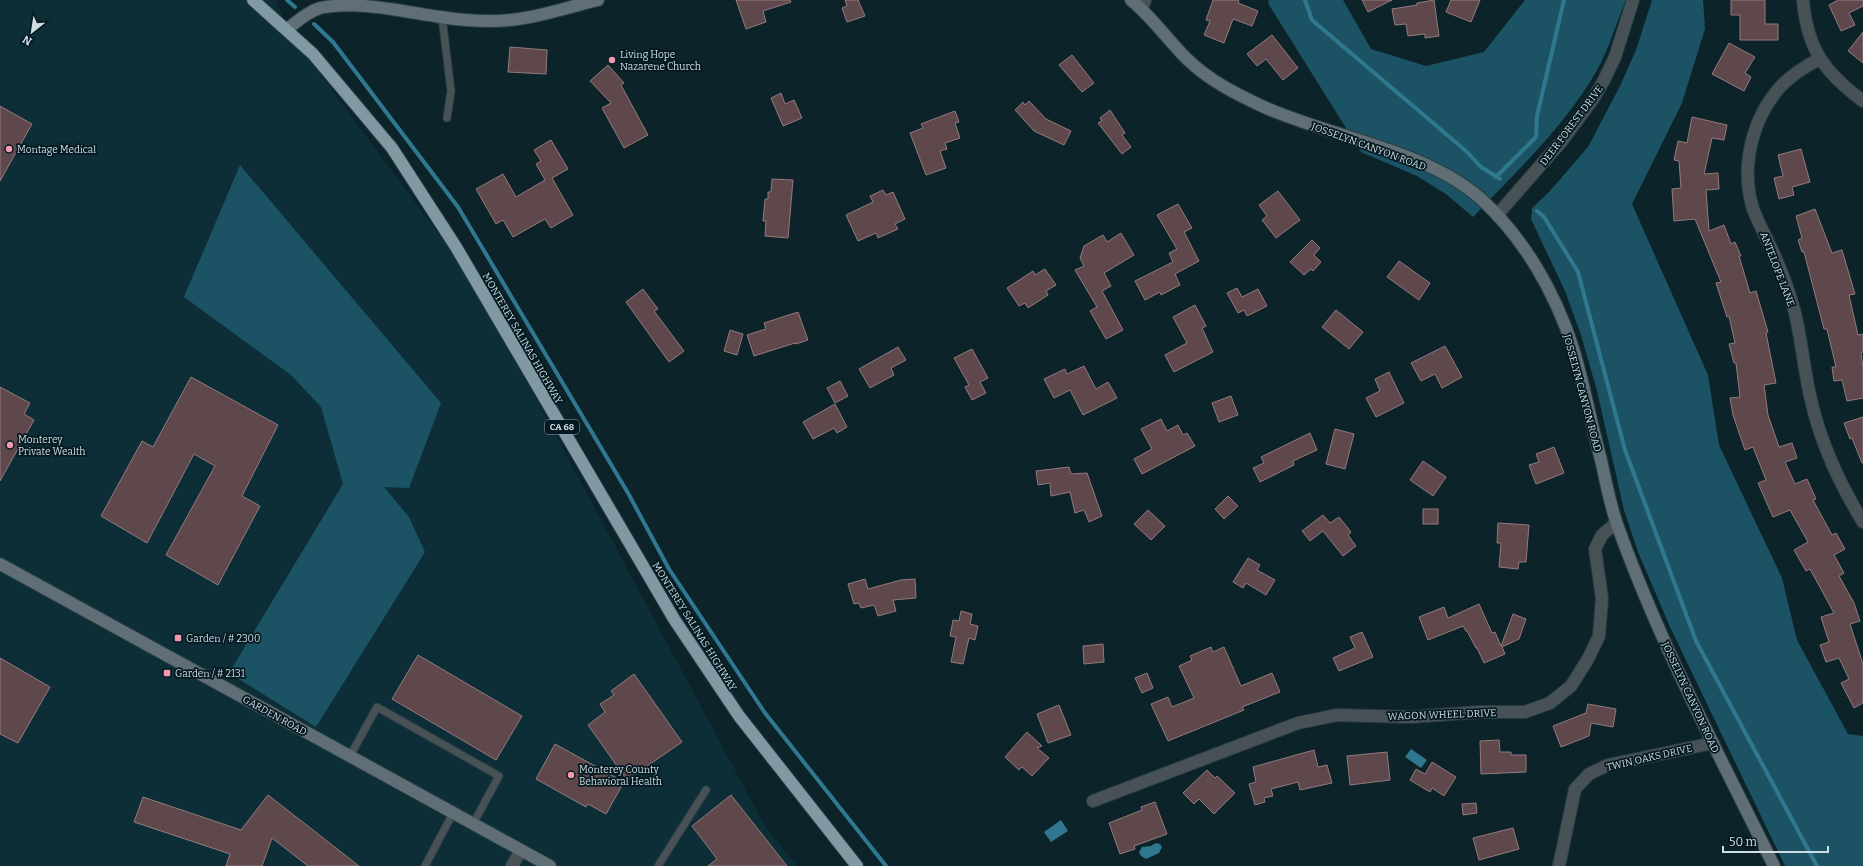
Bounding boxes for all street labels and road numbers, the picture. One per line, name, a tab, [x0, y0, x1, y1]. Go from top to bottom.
street label: DEER FOREST DRIVE	[1538, 83, 1606, 168]
street label: JOSSELYN CANYON ROAD	[1309, 120, 1428, 173]
street label: ANTELOPE LANE	[1757, 230, 1797, 308]
street label: MONTEREY SALINAS HIGHWAY	[480, 271, 565, 407]
street label: JOSSELYN CANYON ROAD	[1560, 332, 1603, 453]
road number: CA 68	[545, 420, 579, 434]
street label: MONTEREY SALINAS HIGHWAY	[649, 560, 739, 694]
street label: JOSSELYN CANYON ROAD	[1659, 639, 1721, 755]
street label: GARDEN ROAD	[240, 693, 309, 738]
street label: WAGON WHEEL DRIVE	[1387, 707, 1497, 723]
street label: TWIN OAKS DRIVE	[1605, 742, 1693, 774]

